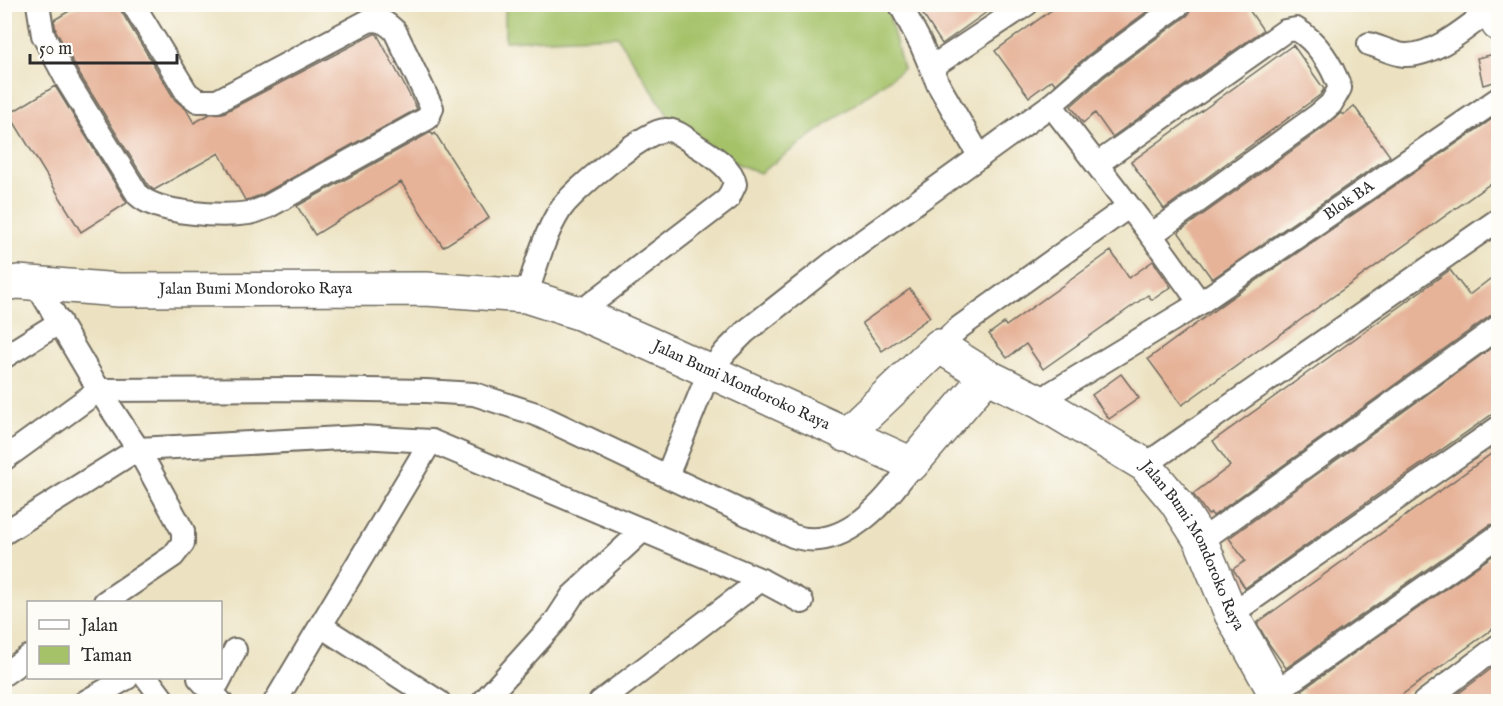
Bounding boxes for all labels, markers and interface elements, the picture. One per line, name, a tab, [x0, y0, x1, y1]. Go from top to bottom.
scale bar	[30, 27, 177, 65]
text: 50 m	[39, 38, 72, 61]
street label: Blok BA	[1320, 176, 1379, 225]
street label: Jalan Bumi Mondoroko Raya	[157, 279, 352, 300]
street label: Jalan Bumi Mondoroko Raya	[647, 336, 833, 435]
street label: Jalan Bumi Mondoroko Raya	[1135, 455, 1248, 634]
legend	[27, 601, 222, 679]
text: Jalan	[79, 615, 118, 638]
text: Taman	[81, 645, 132, 668]

